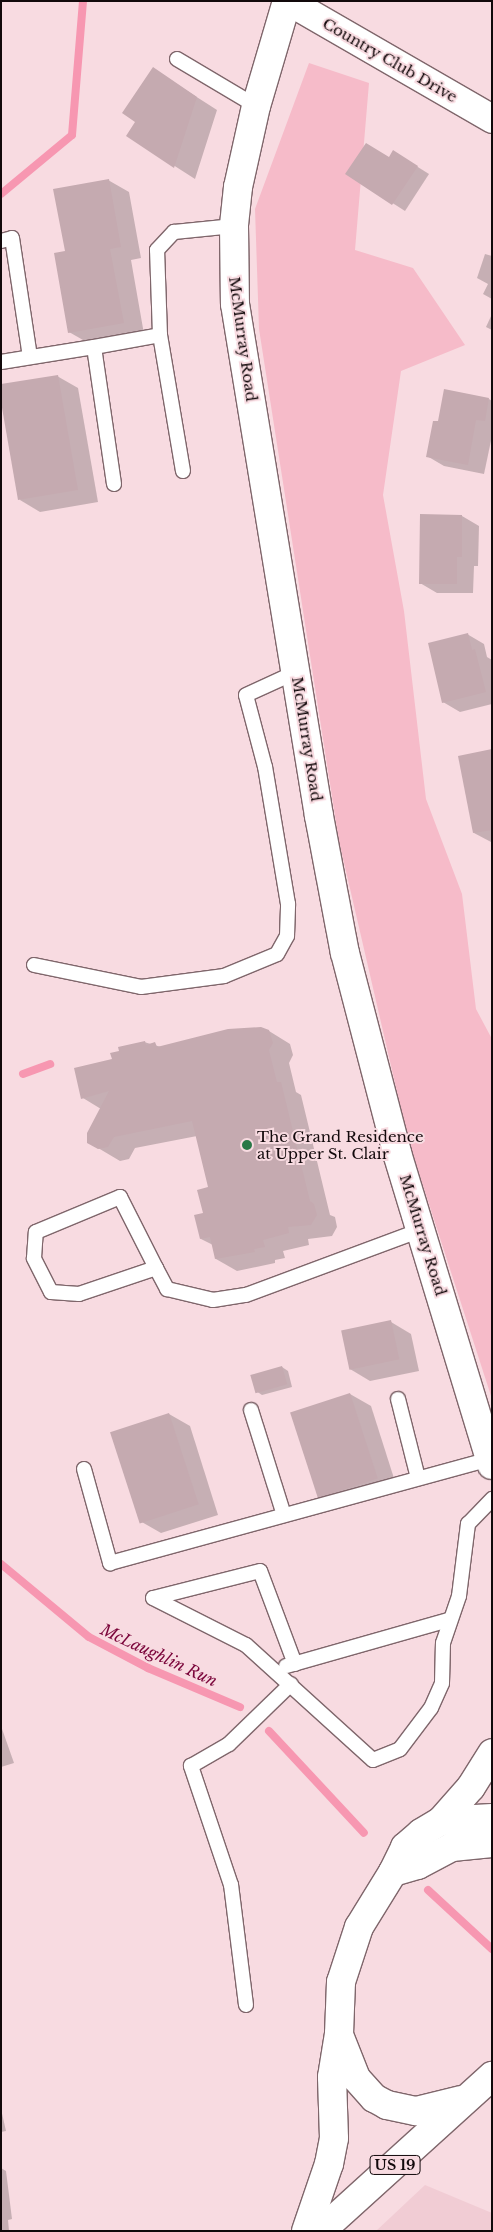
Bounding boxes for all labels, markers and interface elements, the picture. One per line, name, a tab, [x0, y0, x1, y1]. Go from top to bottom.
street label: Country Club Drive	[319, 14, 461, 106]
street label: McMurray Road	[225, 275, 261, 403]
street label: McMurray Road	[288, 675, 326, 803]
place label: The Grand Residence at Upper St. Clair	[257, 1127, 423, 1162]
marker: The Grand Residence at Upper St. Clair	[241, 1139, 253, 1151]
street label: McMurray Road	[396, 1172, 450, 1298]
water label: McLaughlin Run	[97, 1619, 221, 1691]
road number: US 19	[369, 2154, 421, 2176]

